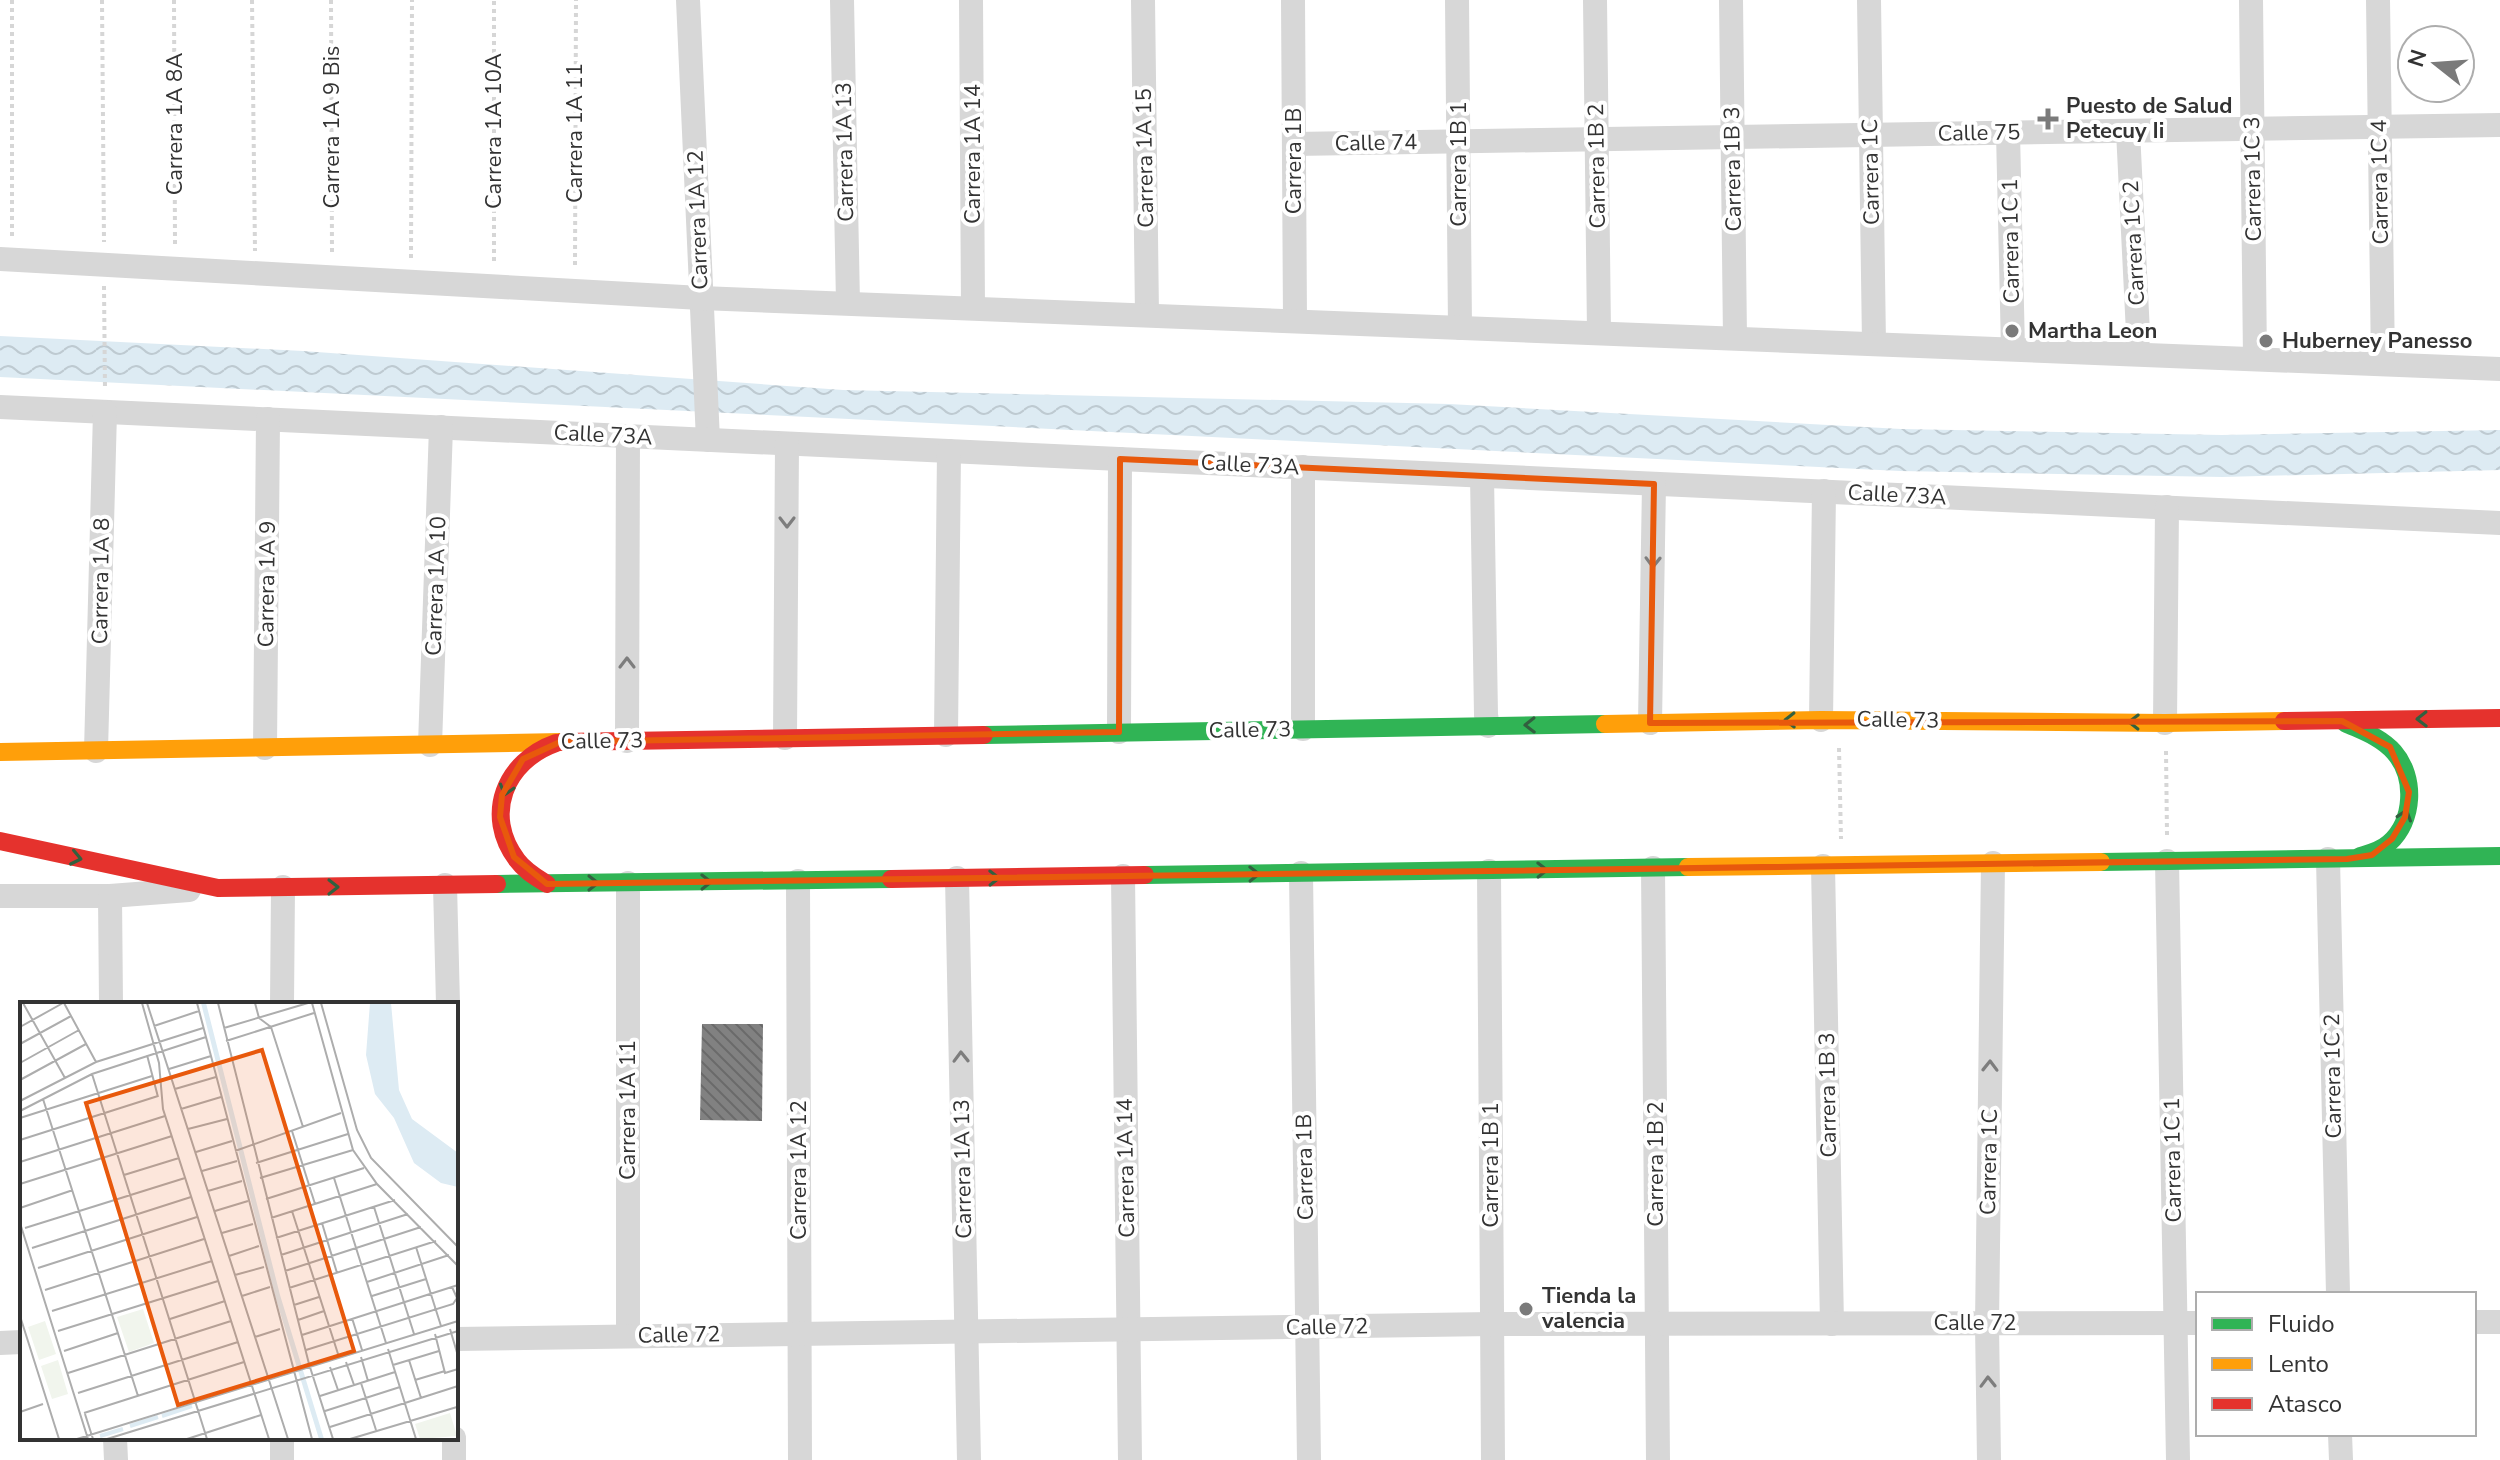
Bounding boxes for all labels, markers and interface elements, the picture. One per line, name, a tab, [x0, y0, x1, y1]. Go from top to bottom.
north arrow	[2396, 24, 2476, 104]
street label: Carrera 1A 9 Bis	[317, 46, 347, 208]
text: N	[2401, 46, 2435, 71]
street label: Carrera 1A 8A	[160, 53, 190, 195]
street label: Carrera 1A 10A	[479, 53, 509, 209]
street label: Carrera 1A 11	[560, 63, 590, 203]
street label: Carrera 1A 13	[829, 82, 861, 222]
street label: Carrera 1A 14	[958, 84, 988, 224]
street label: Carrera 1A 15	[1129, 88, 1161, 228]
place label: Puesto de Salud Petecuy Ii	[2066, 91, 2232, 146]
street label: Carrera 1B 1	[1444, 101, 1474, 227]
street label: Carrera 1B 2	[1581, 103, 1613, 229]
street label: Carrera 1B 3	[1717, 106, 1749, 232]
street label: Carrera 1B	[1279, 108, 1309, 214]
marker: Puesto de Salud Petecuy Ii	[2037, 108, 2059, 130]
street label: Carrera 1C 3	[2237, 116, 2269, 242]
street label: Calle 75	[1937, 117, 2021, 149]
street label: Carrera 1C	[1855, 118, 1887, 226]
street label: Carrera 1C 4	[2364, 119, 2396, 245]
street label: Calle 74	[1334, 127, 1418, 159]
street label: Carrera 1A 12	[681, 150, 715, 290]
street label: Carrera 1C 1	[1995, 178, 2027, 304]
street label: Carrera 1C 2	[2116, 180, 2152, 306]
place label: Martha Leon	[2028, 316, 2157, 346]
marker: Martha Leon	[2003, 322, 2021, 340]
place label: Huberney Panesso	[2282, 326, 2472, 356]
marker: Huberney Panesso	[2257, 332, 2275, 350]
street label: Calle 73A	[553, 417, 653, 453]
street label: Calle 73A	[1200, 447, 1300, 483]
street label: Calle 73A	[1847, 477, 1947, 513]
street label: Carrera 1A 10	[419, 516, 453, 656]
one-way arrow	[778, 516, 796, 529]
street label: Carrera 1A 8	[85, 517, 117, 645]
street label: Carrera 1A 9	[251, 520, 283, 648]
one-way arrow	[1644, 556, 1662, 569]
one-way arrow	[618, 656, 636, 669]
street label: Calle 73	[1856, 704, 1940, 736]
one-way arrow	[2415, 711, 2428, 728]
one-way arrow	[1783, 712, 1796, 729]
one-way arrow	[2127, 713, 2140, 731]
street label: Calle 73	[1208, 714, 1292, 746]
one-way arrow	[1523, 716, 1536, 734]
street label: Calle 73	[560, 725, 644, 757]
one-way arrow	[499, 782, 515, 796]
one-way arrow	[2395, 809, 2411, 823]
one-way arrow	[69, 849, 83, 866]
one-way arrow	[1536, 861, 1549, 879]
one-way arrow	[1248, 865, 1261, 883]
one-way arrow	[988, 869, 1001, 887]
one-way arrow	[700, 873, 713, 891]
one-way arrow	[587, 874, 600, 892]
one-way arrow	[327, 878, 340, 896]
inset map	[20, 1002, 458, 1440]
street label: Carrera 1C 2	[2317, 1013, 2349, 1139]
street label: Carrera 1B 3	[1812, 1032, 1844, 1158]
street label: Carrera 1A 11	[613, 1040, 643, 1180]
one-way arrow	[952, 1050, 970, 1063]
one-way arrow	[1982, 1059, 1999, 1072]
street label: Carrera 1C 1	[2157, 1097, 2189, 1223]
street label: Carrera 1A 14	[1110, 1098, 1142, 1238]
street label: Carrera 1A 13	[947, 1099, 979, 1239]
street label: Carrera 1A 12	[784, 1100, 814, 1240]
street label: Carrera 1B 2	[1641, 1101, 1671, 1227]
street label: Carrera 1B 1	[1476, 1102, 1506, 1228]
street label: Carrera 1C	[1973, 1108, 2005, 1216]
street label: Carrera 1B	[1289, 1113, 1321, 1221]
place label: Tienda la valencia	[1541, 1281, 1636, 1336]
legend	[2196, 1292, 2476, 1436]
marker: Tienda la valencia	[1517, 1300, 1535, 1318]
street label: Calle 72	[1934, 1308, 2016, 1338]
text: Fluido	[2268, 1308, 2335, 1340]
street label: Calle 72	[1285, 1311, 1369, 1343]
street label: Calle 72	[637, 1319, 721, 1351]
text: Lento	[2268, 1348, 2329, 1380]
one-way arrow	[1979, 1375, 1997, 1388]
text: Atasco	[2268, 1388, 2342, 1420]

